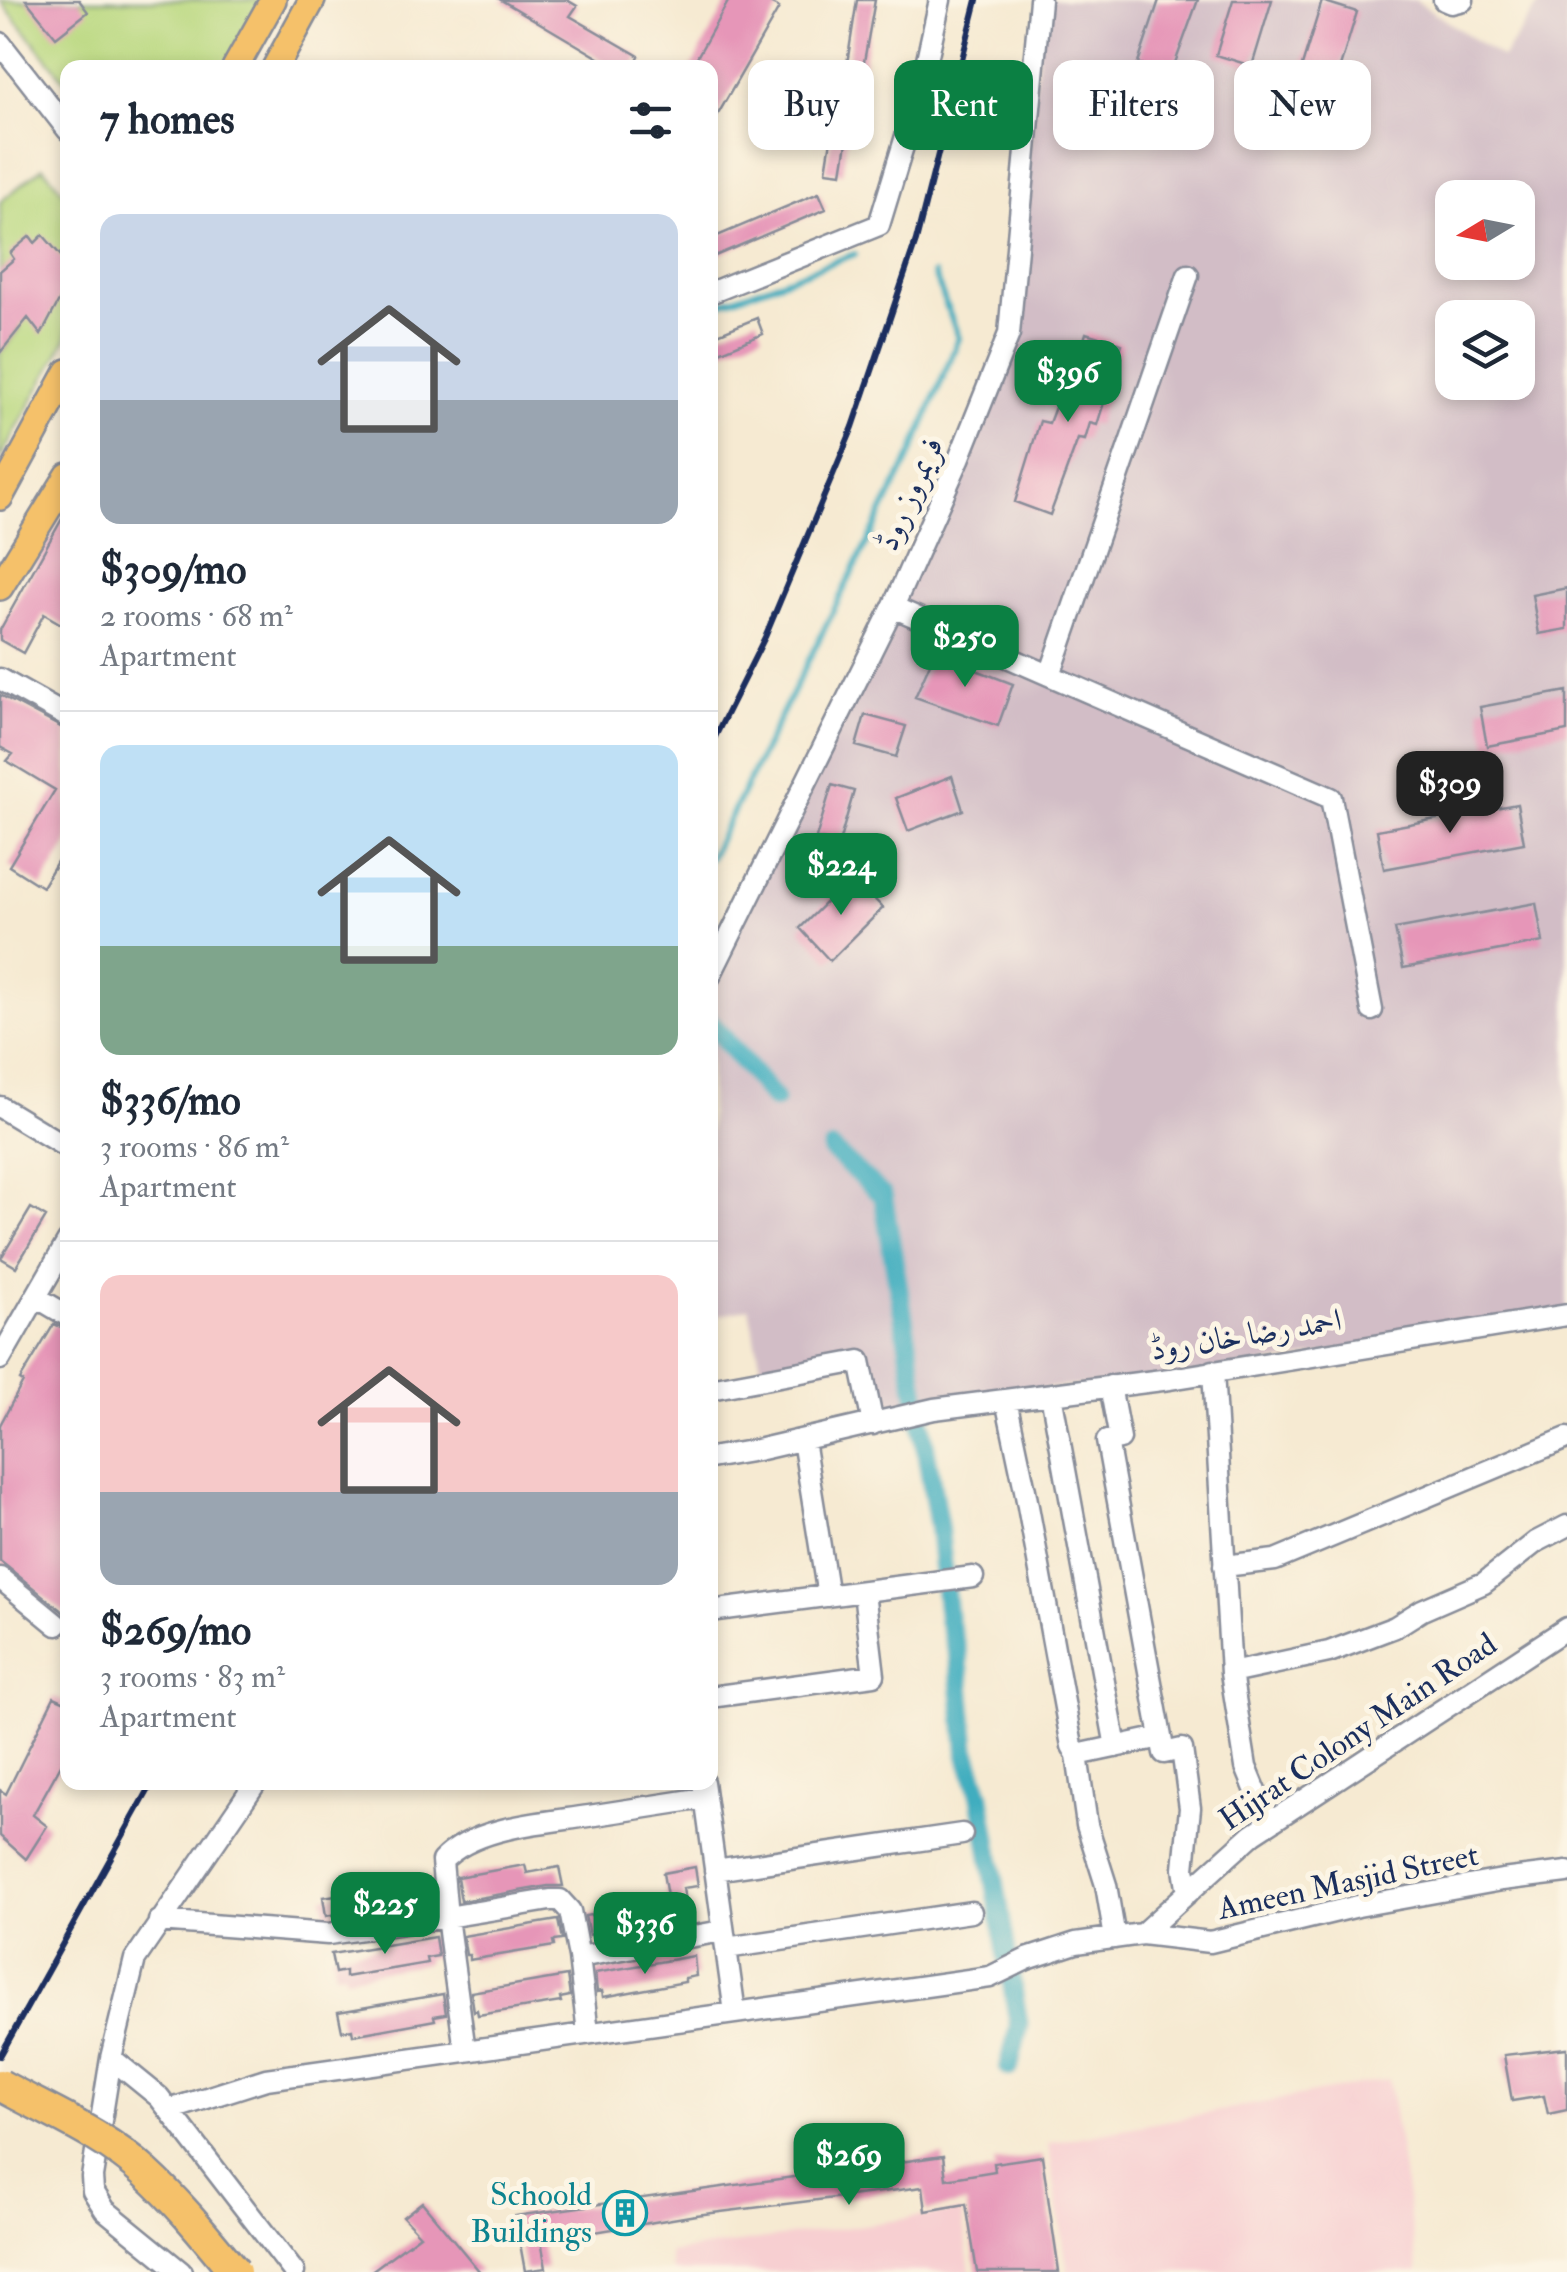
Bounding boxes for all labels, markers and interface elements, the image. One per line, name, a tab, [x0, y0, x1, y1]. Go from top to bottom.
chip: Buy	[748, 60, 874, 150]
chip: Rent	[894, 60, 1033, 150]
chip: Filters	[1053, 60, 1214, 150]
chip: New	[1234, 60, 1371, 150]
icon: filters	[623, 93, 678, 148]
text: 7 homes	[100, 94, 235, 146]
north arrow	[1435, 180, 1535, 280]
map controls	[1435, 180, 1535, 400]
icon: home	[299, 279, 479, 459]
button: layers	[1435, 300, 1535, 400]
pin: $396	[1009, 340, 1127, 425]
text: $396	[1037, 352, 1099, 392]
street label: فریمروز روڈ	[867, 431, 953, 557]
text: $309/mo	[100, 544, 247, 596]
text: 2 rooms · 68 m²	[100, 596, 293, 636]
pin: $250	[906, 605, 1024, 690]
text: $250	[933, 617, 997, 657]
text: Apartment	[100, 636, 237, 676]
pin: $309	[1391, 751, 1509, 836]
text: $309	[1418, 763, 1482, 803]
icon: home	[299, 810, 479, 990]
pin: $224	[782, 833, 900, 918]
text: $224	[807, 845, 875, 885]
text: $336/mo	[100, 1075, 241, 1127]
text: 3 rooms · 86 m²	[100, 1127, 289, 1167]
text: Apartment	[100, 1167, 237, 1207]
street label: احمد رضا خان روڈ	[1148, 1300, 1344, 1370]
icon: home	[299, 1340, 479, 1520]
text: $269/mo	[100, 1605, 251, 1657]
street label: Hijrat Colony Main Road	[1212, 1624, 1504, 1840]
text: 3 rooms · 83 m²	[100, 1657, 285, 1697]
text: Apartment	[100, 1697, 237, 1737]
street label: Ameen Masjid Street	[1213, 1835, 1482, 1929]
pin: $225	[326, 1872, 444, 1957]
text: $225	[353, 1884, 417, 1924]
pin: $336	[586, 1892, 704, 1977]
text: $336	[616, 1904, 674, 1944]
pin: $269	[790, 2123, 908, 2208]
text: $269	[816, 2135, 882, 2175]
place label: Schoold Buildings	[470, 2175, 592, 2252]
building icon: Schoold Buildings	[602, 2190, 648, 2236]

